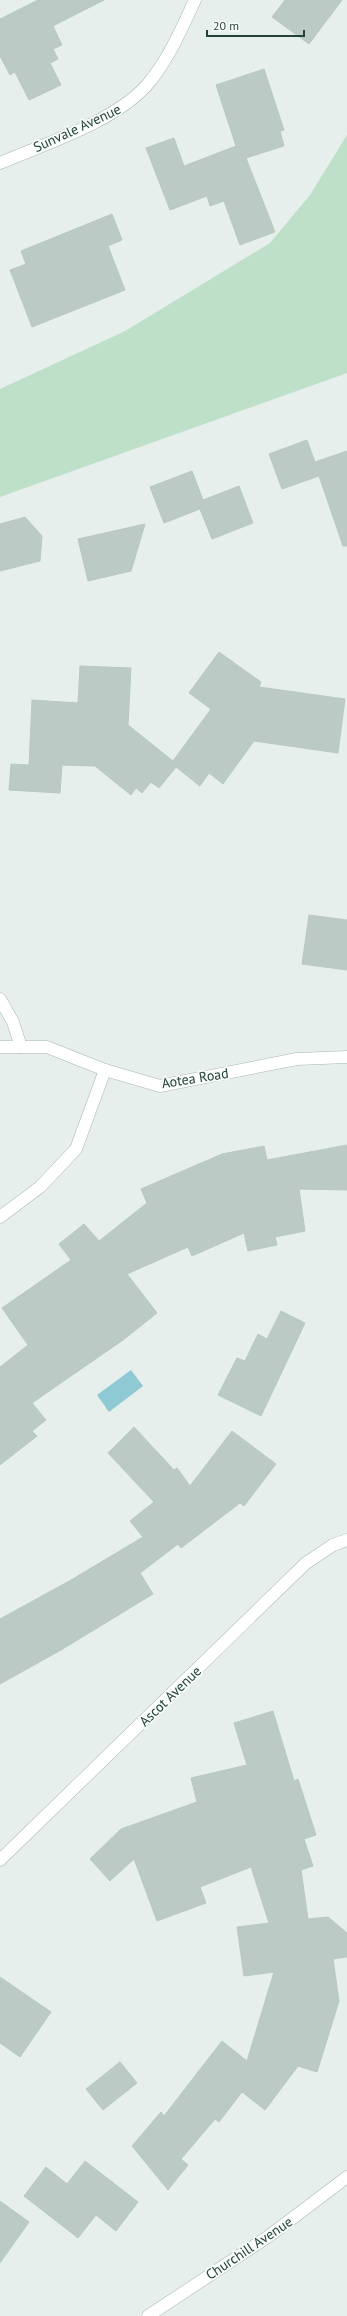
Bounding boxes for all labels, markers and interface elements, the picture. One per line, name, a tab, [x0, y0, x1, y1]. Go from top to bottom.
scale bar	[207, 12, 304, 38]
text: 20 m	[213, 18, 239, 33]
street label: Sunvale Avenue	[30, 100, 124, 156]
street label: Aotea Road	[160, 1064, 230, 1092]
street label: Ascot Avenue	[135, 1662, 205, 1730]
street label: Churchill Avenue	[202, 2212, 296, 2284]

